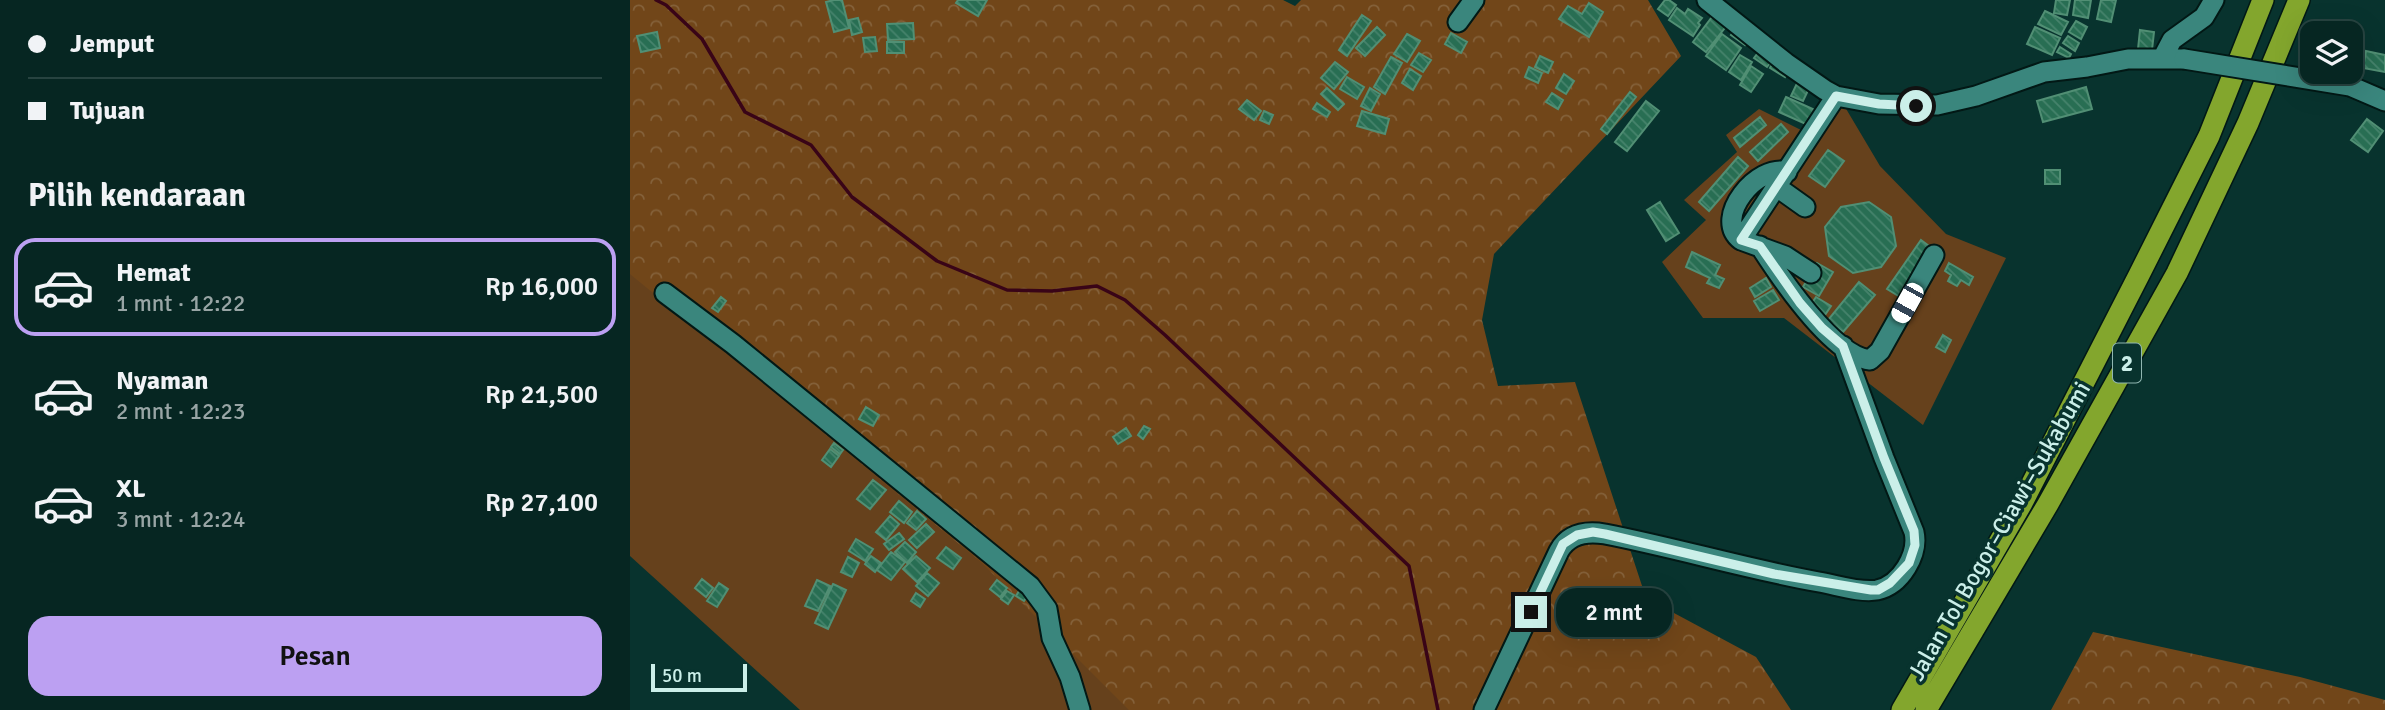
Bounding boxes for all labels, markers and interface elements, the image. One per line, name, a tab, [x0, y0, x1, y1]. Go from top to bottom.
map controls	[2300, 21, 2363, 84]
button: layers	[2300, 21, 2363, 84]
text: Jemput	[70, 28, 154, 60]
route start	[1900, 90, 1932, 122]
text: Tujuan	[70, 95, 145, 127]
text: Pilih kendaraan	[28, 176, 246, 215]
icon: car	[32, 256, 95, 319]
text: Hemat	[116, 257, 191, 289]
text: Rp 16,000	[485, 271, 598, 303]
car	[1888, 280, 1927, 326]
text: 1 mnt · 12:22	[116, 289, 245, 318]
road number: 2	[2113, 344, 2141, 382]
icon: car	[32, 364, 95, 427]
text: Nyaman	[116, 365, 209, 397]
street label: Jalan Tol Bogor–Ciawi–Sukabumi	[1901, 376, 2097, 686]
text: Rp 21,500	[485, 379, 598, 411]
text: 2 mnt · 12:23	[116, 397, 245, 426]
icon: car	[32, 472, 95, 535]
text: XL	[116, 473, 146, 505]
text: Rp 27,100	[485, 487, 598, 519]
text: 3 mnt · 12:24	[116, 505, 245, 534]
callout: 2 mnt	[1556, 588, 1671, 636]
route end	[1515, 596, 1547, 628]
text: 2 mnt	[1586, 598, 1642, 627]
button: Pesan	[28, 616, 602, 696]
scale bar	[651, 661, 747, 693]
text: 50 m	[662, 664, 702, 688]

